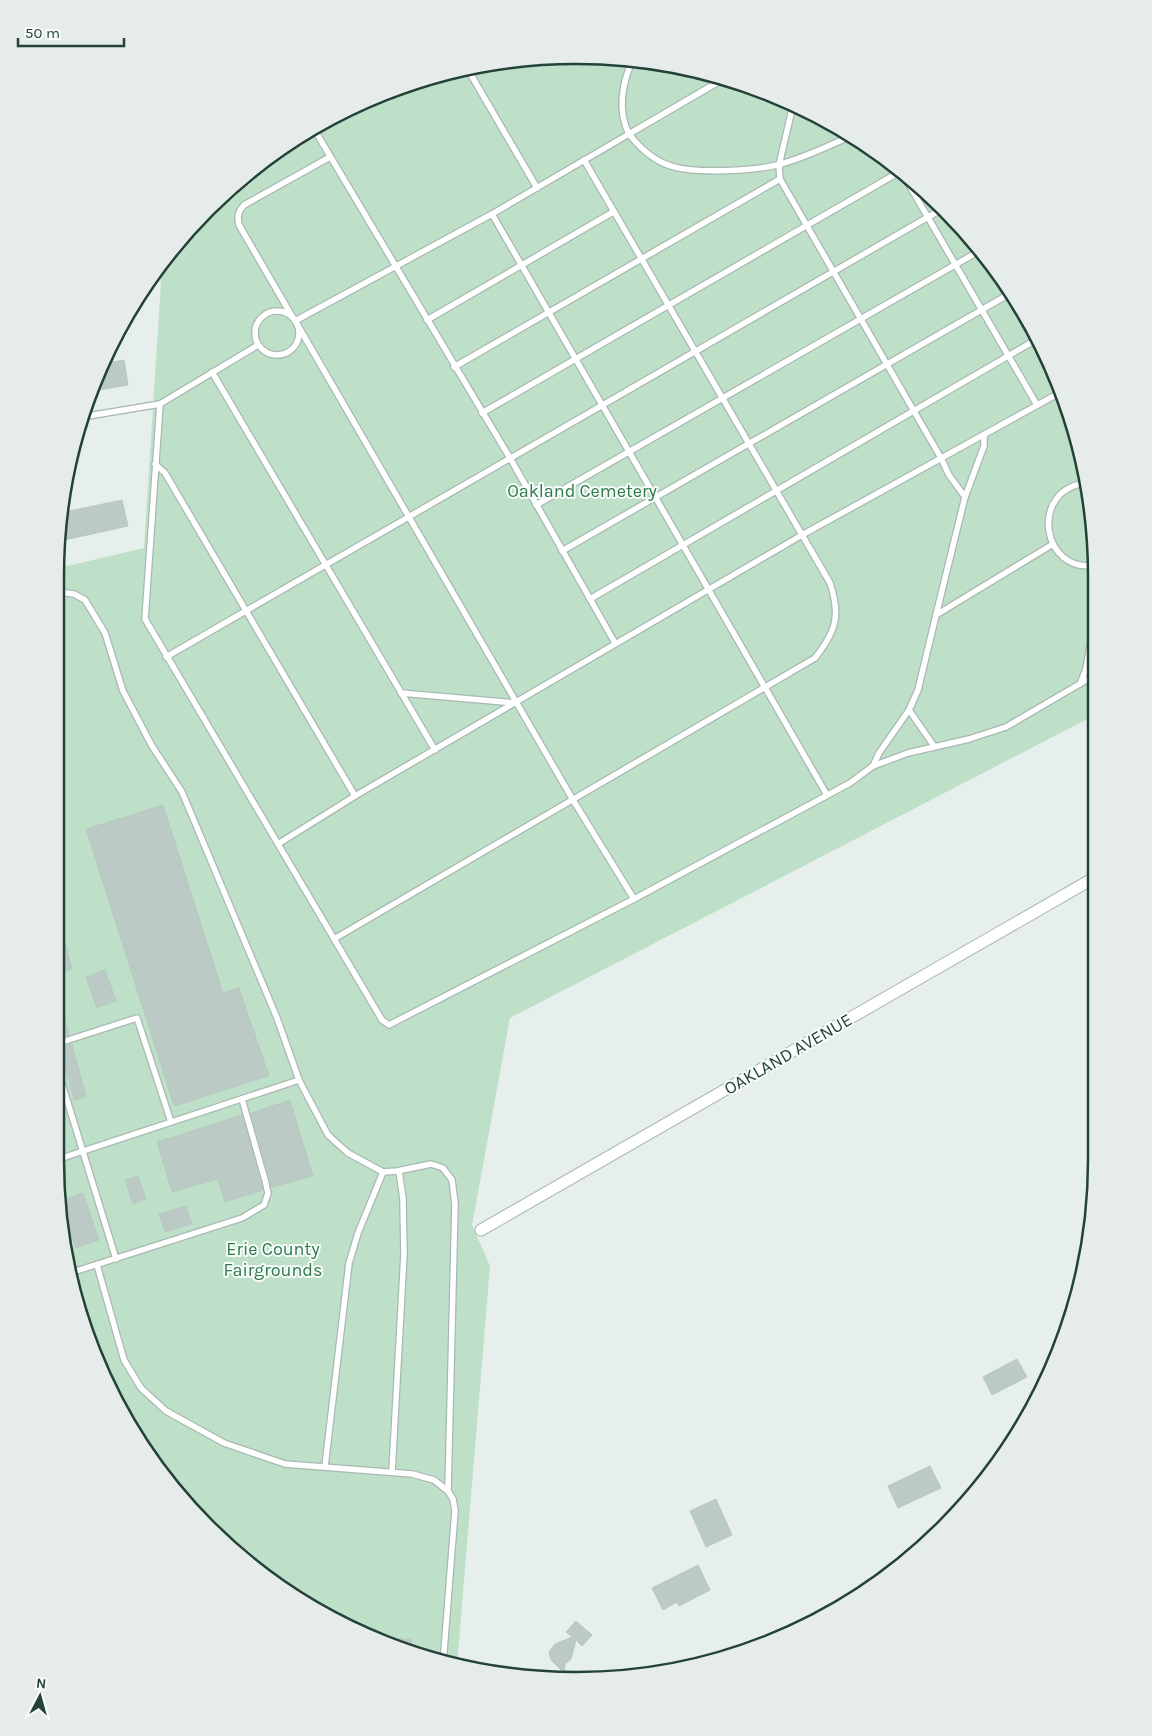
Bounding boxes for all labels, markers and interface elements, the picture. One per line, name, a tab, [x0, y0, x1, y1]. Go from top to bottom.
scale bar	[18, 15, 124, 47]
text: 50 m	[25, 24, 60, 42]
park label: Oakland Cemetery	[507, 480, 657, 502]
street label: OAKLAND AVENUE	[720, 1008, 856, 1100]
park label: Erie County Fairgrounds	[224, 1238, 322, 1281]
north arrow	[15, 1671, 65, 1721]
text: N	[35, 1675, 47, 1693]

